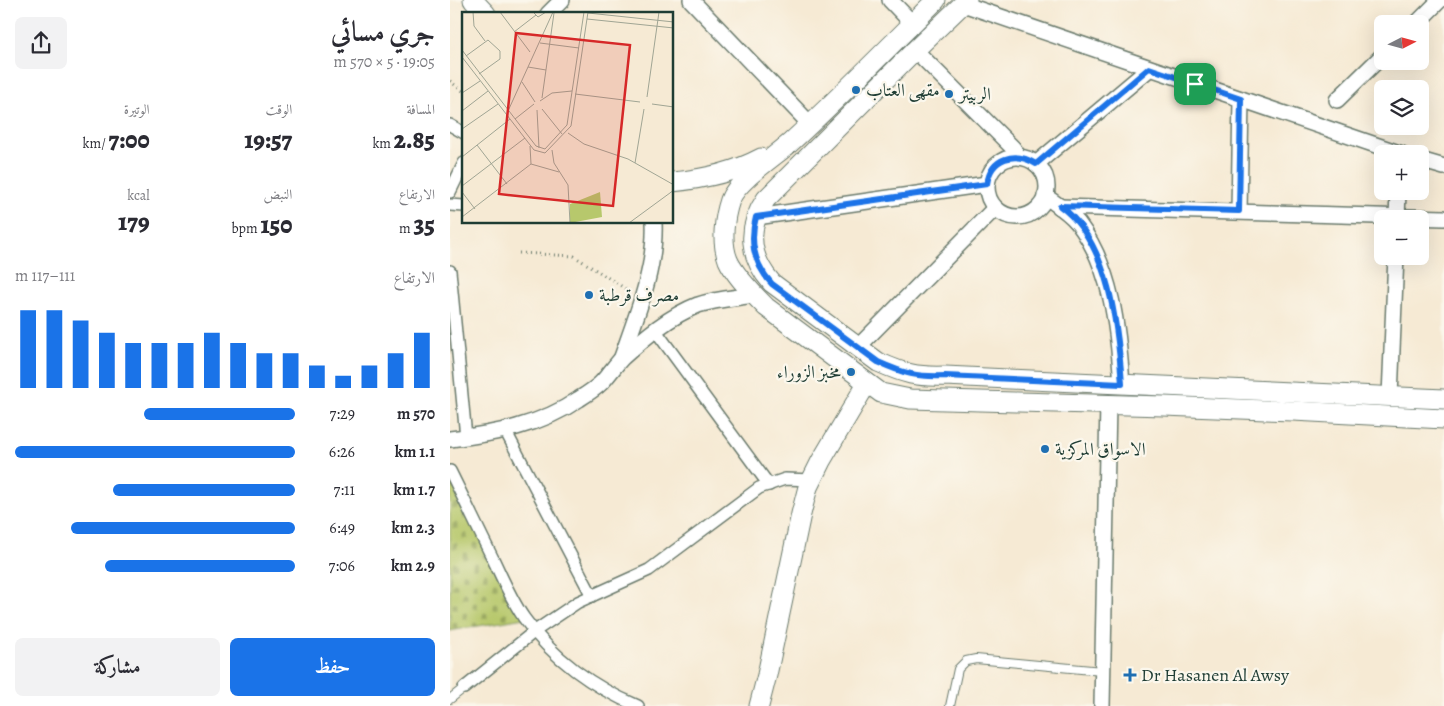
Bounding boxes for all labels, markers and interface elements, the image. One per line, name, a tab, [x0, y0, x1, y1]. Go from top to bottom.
inset map	[462, 12, 674, 224]
text: جري مسائي	[331, 13, 435, 51]
north arrow	[1374, 15, 1429, 70]
map controls	[1374, 15, 1429, 265]
button: share	[15, 17, 67, 69]
text: 19:05 · 5 × 570 m	[334, 51, 435, 73]
pin	[1174, 63, 1216, 105]
icon: arrive	[1181, 70, 1209, 98]
place label: مقهى العتاب	[866, 78, 940, 102]
button: layers	[1374, 80, 1429, 135]
place label: الربيتر	[957, 82, 991, 106]
marker: مقهى العتاب	[850, 84, 862, 96]
marker: الربيتر	[943, 88, 955, 100]
text: الوتيرة	[124, 100, 150, 119]
text: الوقت	[266, 100, 292, 119]
text: المسافة	[406, 100, 435, 119]
text: 7:00	[109, 123, 150, 157]
text: 19:57	[244, 123, 292, 157]
text: 2.85	[394, 123, 435, 157]
text: /km	[83, 134, 109, 153]
text: km	[372, 134, 394, 153]
button: +	[1374, 145, 1429, 200]
text: النبض	[263, 185, 292, 204]
text: الارتفاع	[399, 185, 435, 204]
text: kcal	[127, 186, 150, 205]
text: 179	[118, 205, 150, 239]
text: 150	[260, 208, 292, 242]
text: 35	[413, 208, 435, 242]
button: −	[1374, 210, 1429, 265]
text: bpm	[231, 219, 260, 238]
text: m	[399, 219, 413, 238]
text: 111–117 m	[15, 265, 75, 287]
text: الارتفاع	[393, 267, 435, 289]
place label: مصرف قرطبة	[599, 283, 679, 307]
marker: مصرف قرطبة	[583, 289, 595, 301]
place label: مخبز الزوراء	[777, 360, 841, 384]
marker: مخبز الزوراء	[845, 366, 857, 378]
text: 7:29	[330, 403, 355, 425]
text: 570 m	[397, 403, 435, 425]
place label: الاسواق المركزية	[1055, 437, 1146, 461]
text: 6:26	[329, 441, 355, 463]
text: 1.1 km	[395, 441, 435, 463]
marker: الاسواق المركزية	[1039, 443, 1051, 455]
text: 7:11	[334, 479, 355, 501]
text: 1.7 km	[394, 479, 435, 501]
text: 6:49	[329, 517, 355, 539]
text: 2.3 km	[392, 517, 435, 539]
text: 7:06	[329, 555, 355, 577]
text: 2.9 km	[391, 555, 435, 577]
button: مشاركة	[15, 638, 220, 696]
button: حفظ	[230, 638, 435, 696]
place label: Dr Hasanen Al Awsy	[1141, 663, 1290, 687]
marker: Dr Hasanen Al Awsy	[1123, 668, 1137, 682]

